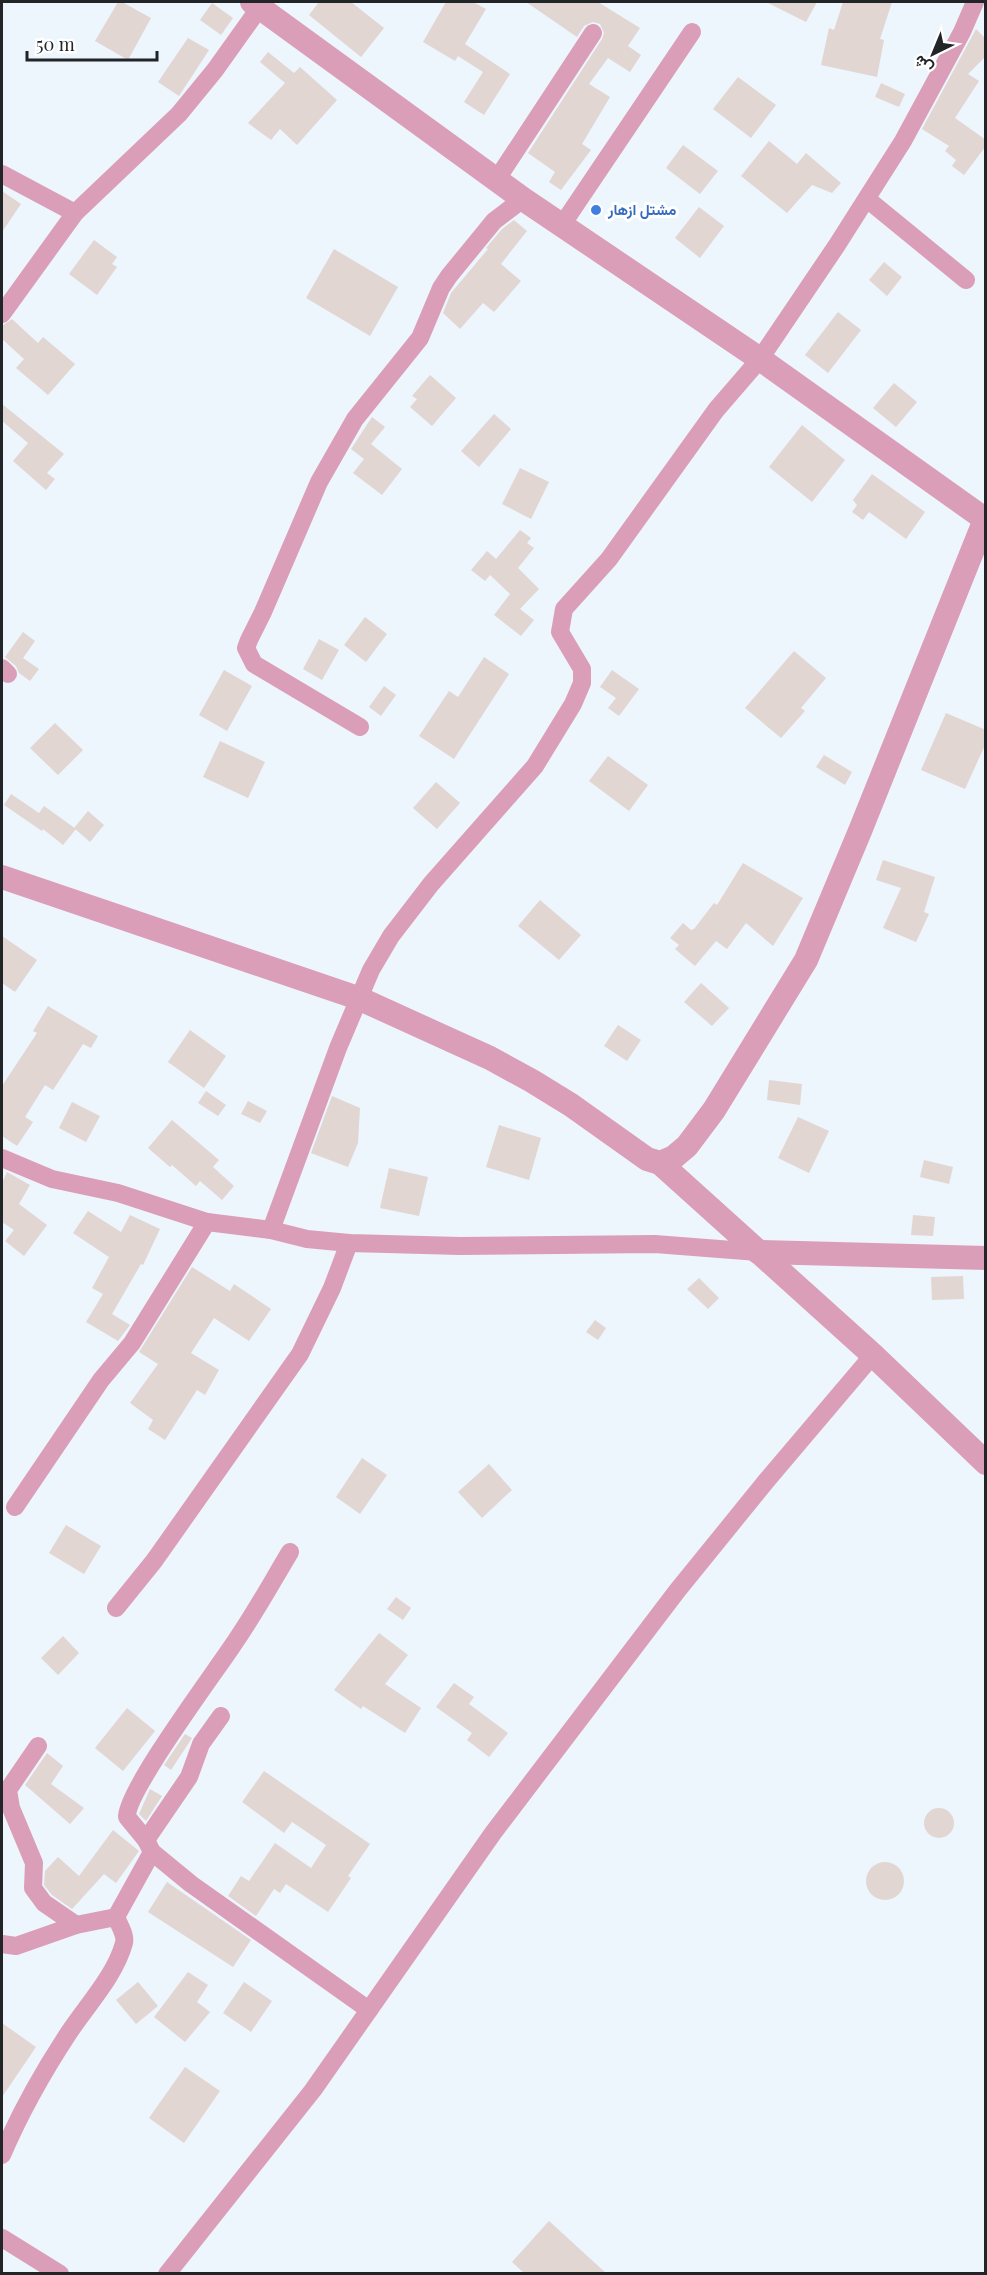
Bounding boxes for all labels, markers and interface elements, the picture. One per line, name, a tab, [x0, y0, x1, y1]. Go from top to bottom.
scale bar	[27, 24, 158, 62]
north arrow	[903, 24, 963, 84]
text: 50 m	[36, 32, 75, 56]
text: ش	[908, 51, 937, 80]
place label: مشتل ازهار	[607, 199, 677, 219]
marker: مشتل ازهار	[589, 203, 603, 217]

